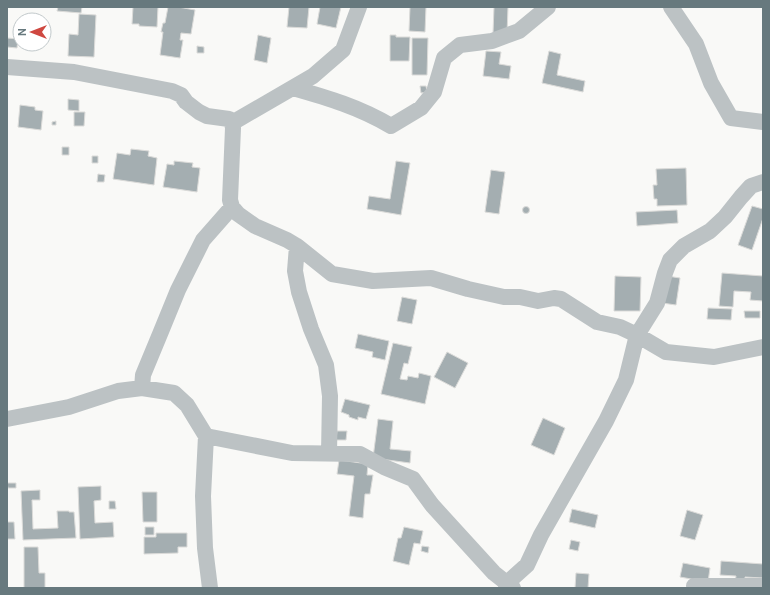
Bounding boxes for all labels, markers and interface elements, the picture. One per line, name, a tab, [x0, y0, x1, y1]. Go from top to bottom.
north arrow	[12, 12, 52, 52]
text: N	[15, 28, 29, 36]

